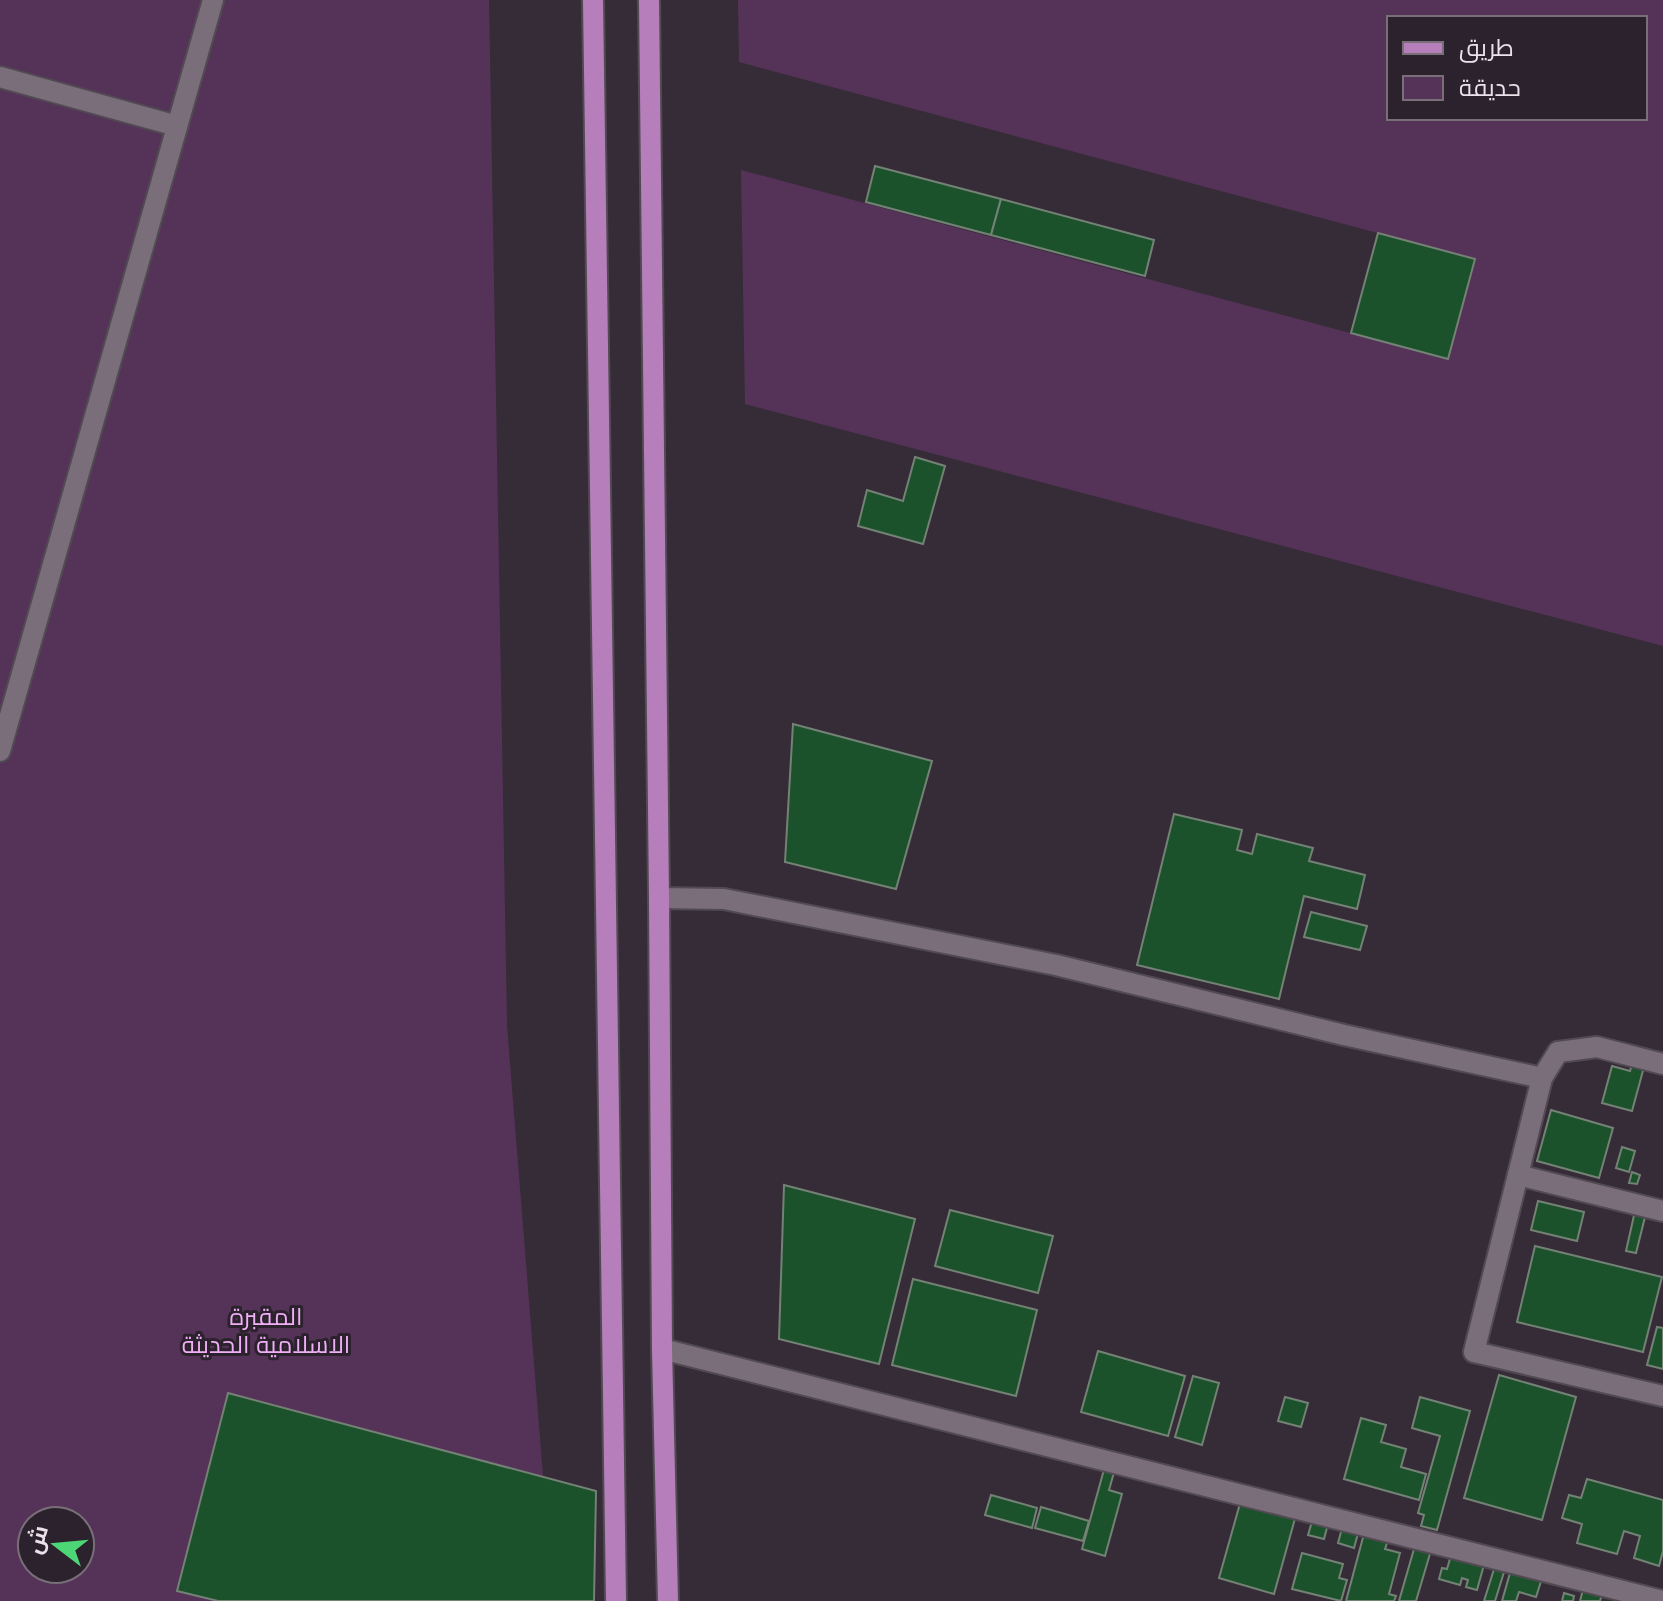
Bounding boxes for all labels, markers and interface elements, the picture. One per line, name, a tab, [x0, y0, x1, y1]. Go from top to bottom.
legend	[1387, 16, 1647, 120]
text: طريق	[1459, 33, 1514, 63]
text: حديقة	[1459, 73, 1521, 102]
park label: المقبرة الاسلامية الحديثة	[182, 1302, 350, 1359]
north arrow	[16, 1505, 96, 1585]
text: ش	[20, 1522, 54, 1557]

